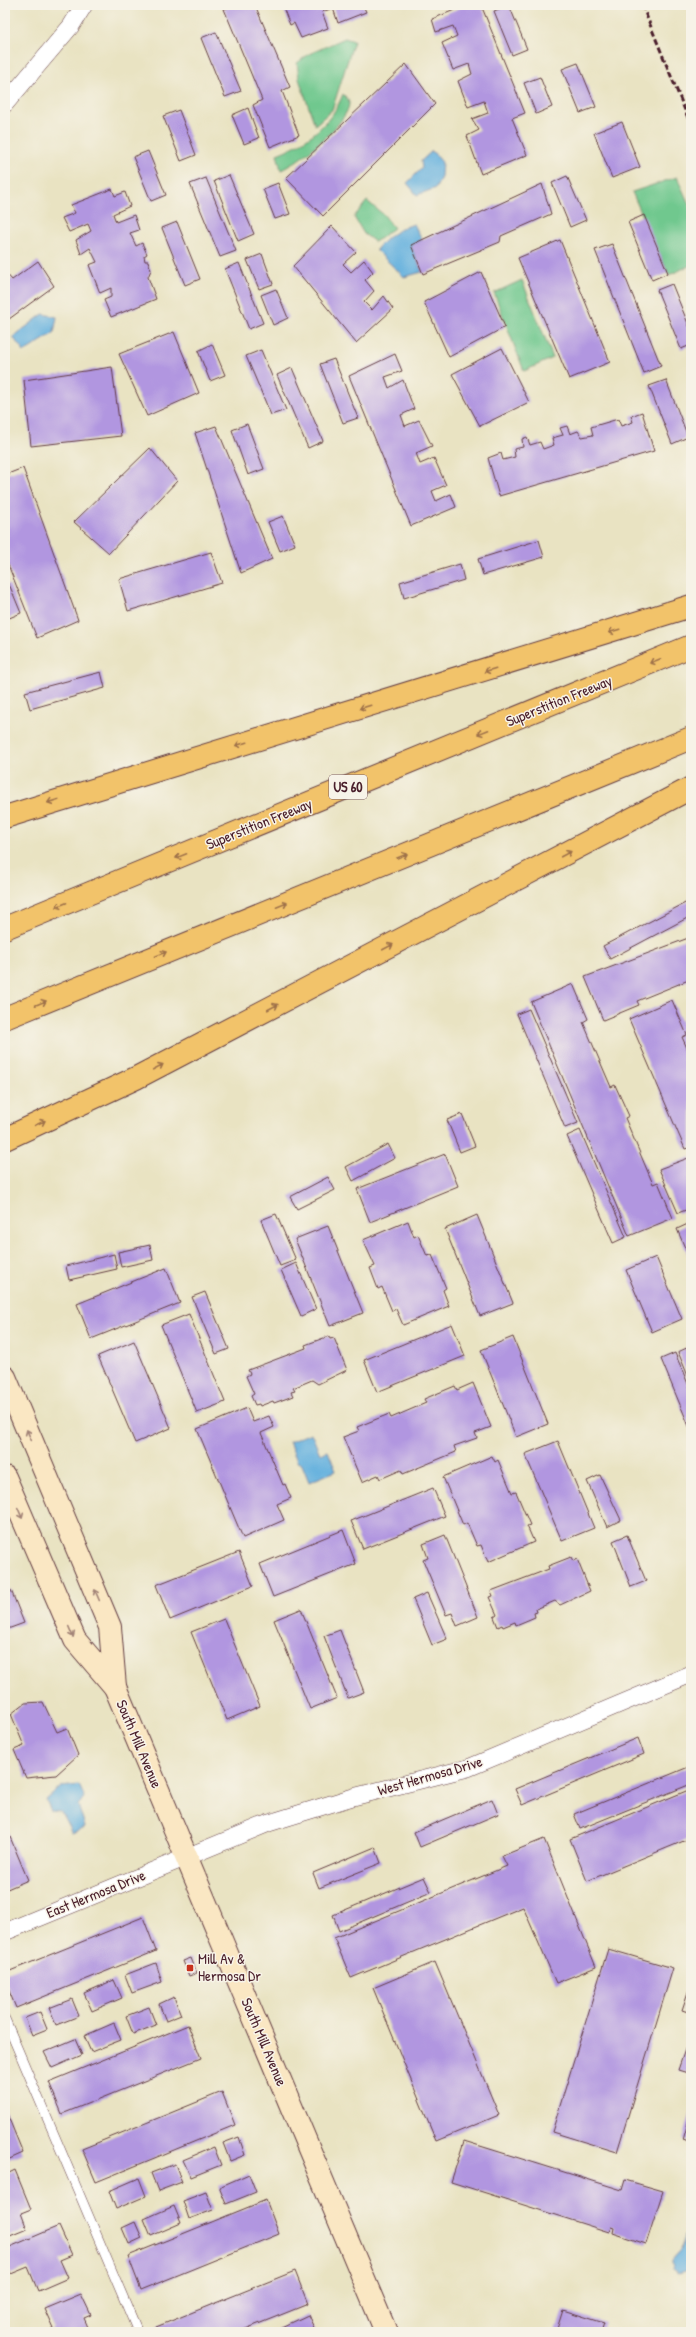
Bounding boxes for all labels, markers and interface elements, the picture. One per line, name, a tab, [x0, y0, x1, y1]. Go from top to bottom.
one-way arrow	[608, 627, 620, 635]
one-way arrow	[649, 658, 661, 666]
one-way arrow	[484, 666, 496, 674]
street label: Superstition Freeway	[503, 670, 615, 731]
one-way arrow	[359, 704, 372, 711]
one-way arrow	[477, 728, 489, 736]
one-way arrow	[234, 741, 247, 748]
road number: US 60	[329, 775, 367, 799]
street label: Superstition Freeway	[203, 793, 315, 854]
one-way arrow	[47, 798, 60, 805]
one-way arrow	[560, 849, 572, 857]
one-way arrow	[396, 851, 408, 859]
one-way arrow	[176, 852, 188, 860]
one-way arrow	[275, 900, 287, 908]
one-way arrow	[55, 901, 67, 909]
one-way arrow	[382, 943, 394, 950]
one-way arrow	[155, 950, 167, 957]
one-way arrow	[35, 999, 47, 1006]
one-way arrow	[267, 1003, 279, 1010]
one-way arrow	[152, 1063, 164, 1070]
one-way arrow	[34, 1119, 46, 1126]
one-way arrow	[25, 1429, 32, 1441]
one-way arrow	[17, 1506, 25, 1518]
one-way arrow	[93, 1589, 100, 1601]
one-way arrow	[68, 1626, 76, 1638]
street label: South Mill Avenue	[111, 1696, 168, 1791]
street label: West Hermosa Drive	[375, 1751, 485, 1800]
street label: East Hermosa Drive	[43, 1864, 149, 1923]
place label: Mill Av & Hermosa Dr	[198, 1948, 261, 1986]
marker: Mill Av & Hermosa Dr	[185, 1963, 195, 1973]
street label: South Mill Avenue	[236, 1994, 293, 2089]

